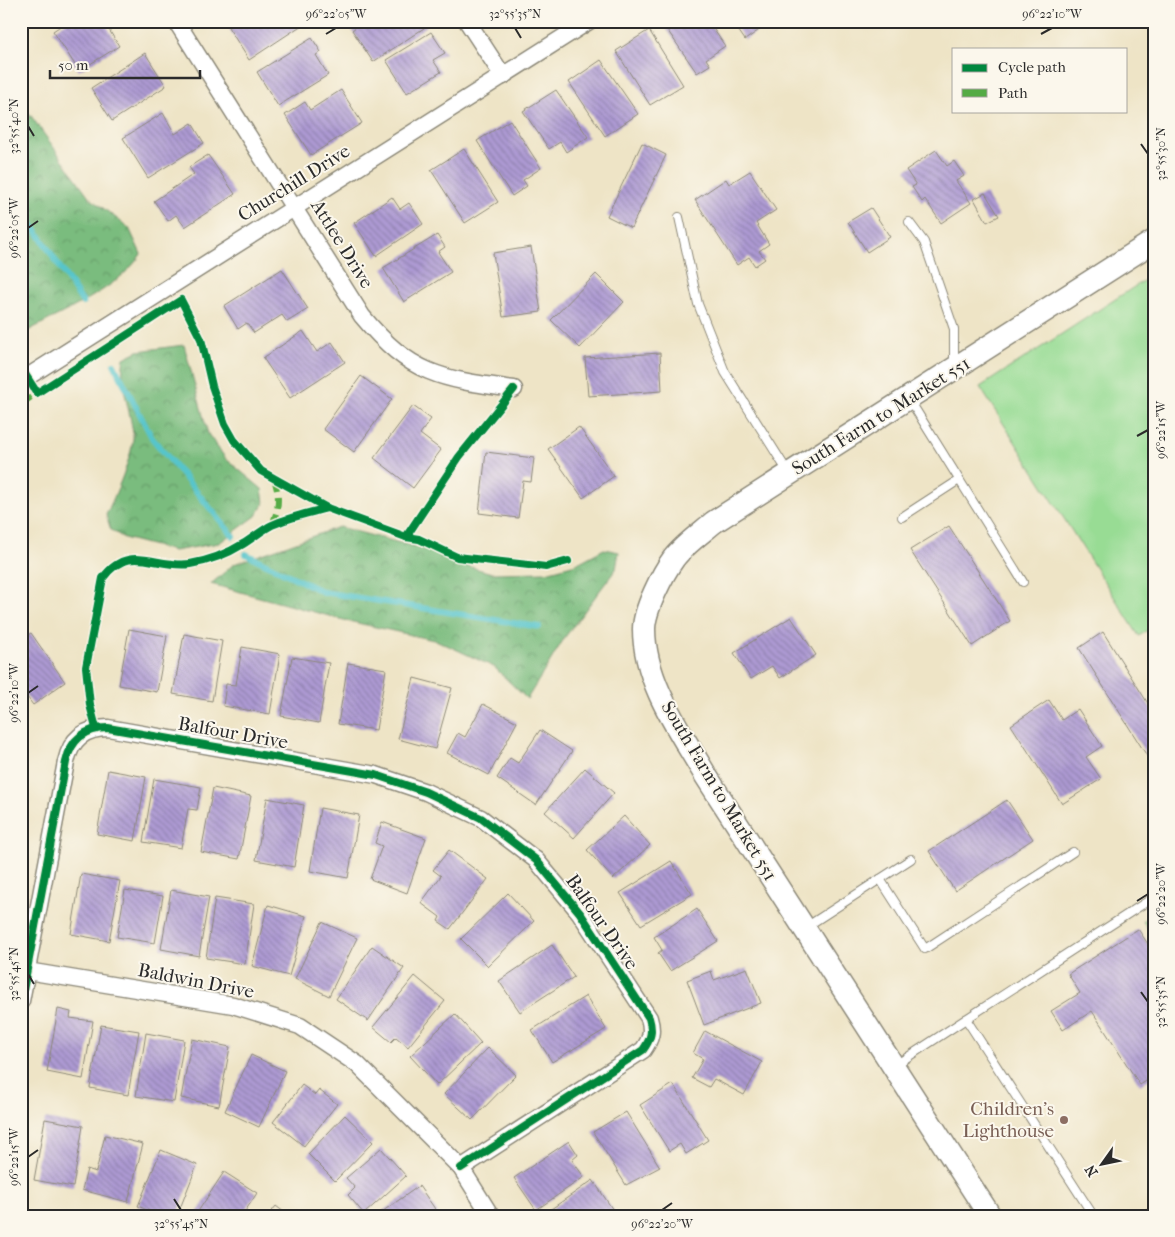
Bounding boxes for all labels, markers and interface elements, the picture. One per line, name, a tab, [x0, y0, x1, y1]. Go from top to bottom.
text: 96°22'05"W	[306, 7, 367, 21]
text: 32°55'35"N	[489, 7, 541, 21]
text: 96°22'10"W	[1022, 7, 1083, 21]
scale bar	[50, 48, 200, 80]
legend	[952, 48, 1128, 112]
text: 50 m	[58, 56, 89, 74]
text: Cycle path	[998, 58, 1066, 76]
text: Path	[998, 84, 1028, 102]
text: 32°55'40"N	[7, 98, 21, 154]
text: 32°55'30"N	[1154, 127, 1168, 181]
street label: Churchill Drive	[234, 140, 354, 226]
street label: Attlee Drive	[306, 195, 378, 292]
text: 96°22'05"W	[7, 197, 21, 258]
street label: South Farm to Market 551	[788, 352, 974, 480]
text: 96°22'15"W	[1154, 400, 1168, 459]
text: 96°22'10"W	[7, 662, 21, 723]
street label: South Farm to Market 551	[657, 697, 781, 885]
street label: Balfour Drive	[176, 713, 290, 753]
text: 96°22'20"W	[1154, 862, 1168, 925]
street label: Balfour Drive	[561, 870, 643, 974]
text: 32°55'45"N	[7, 947, 21, 1001]
street label: Baldwin Drive	[136, 959, 256, 1003]
text: 32°55'35"N	[1154, 976, 1168, 1028]
place label: Children’s Lighthouse	[962, 1098, 1054, 1142]
marker: Children’s Lighthouse	[1058, 1114, 1070, 1126]
text: 96°22'15"W	[7, 1127, 21, 1186]
north arrow	[1078, 1140, 1128, 1190]
text: N	[1081, 1161, 1102, 1180]
text: 32°55'45"N	[154, 1217, 208, 1231]
text: 96°22'20"W	[631, 1217, 694, 1231]

